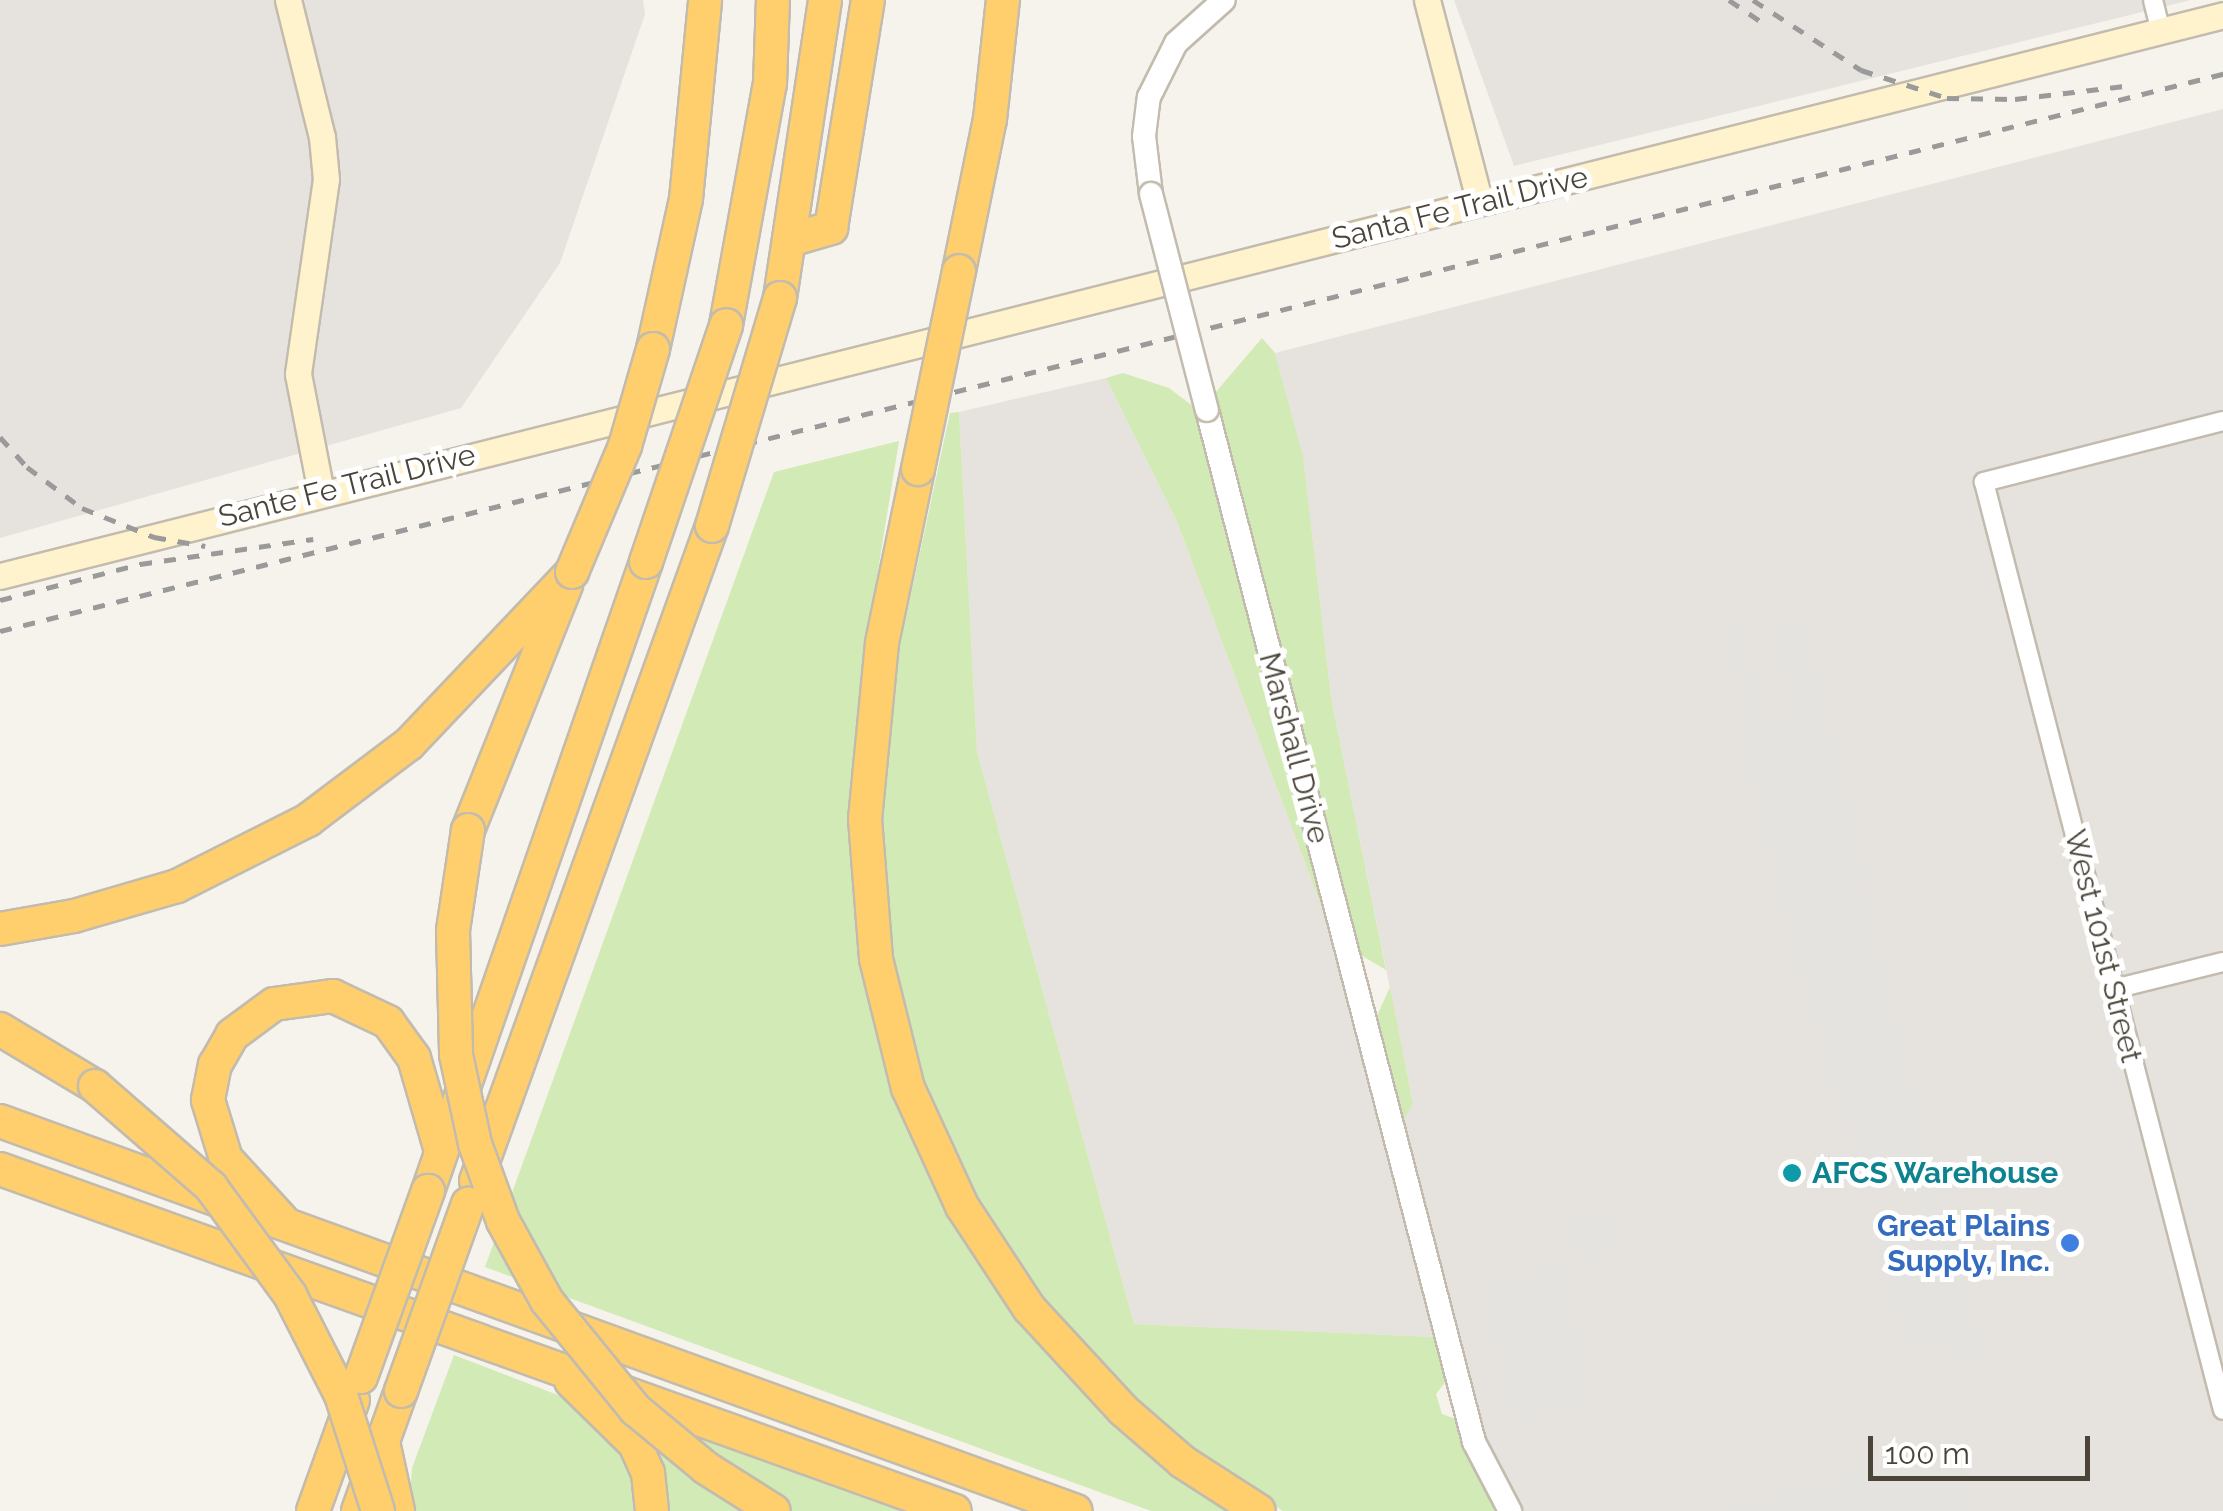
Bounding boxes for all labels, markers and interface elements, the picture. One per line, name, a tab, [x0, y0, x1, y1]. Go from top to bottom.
street label: Santa Fe Trail Drive	[1327, 159, 1593, 257]
street label: Sante Fe Trail Drive	[214, 436, 480, 536]
street label: Marshall Drive	[1251, 648, 1337, 848]
street label: West 101st Street	[2057, 826, 2149, 1066]
place label: AFCS Warehouse	[1812, 1155, 2059, 1191]
marker: AFCS Warehouse	[1781, 1162, 1803, 1184]
place label: Great Plains Supply, Inc.	[1877, 1208, 2050, 1278]
marker: Great Plains Supply, Inc.	[2059, 1232, 2081, 1254]
scale bar	[1873, 1416, 2096, 1478]
text: 100 m	[1885, 1436, 1970, 1471]

